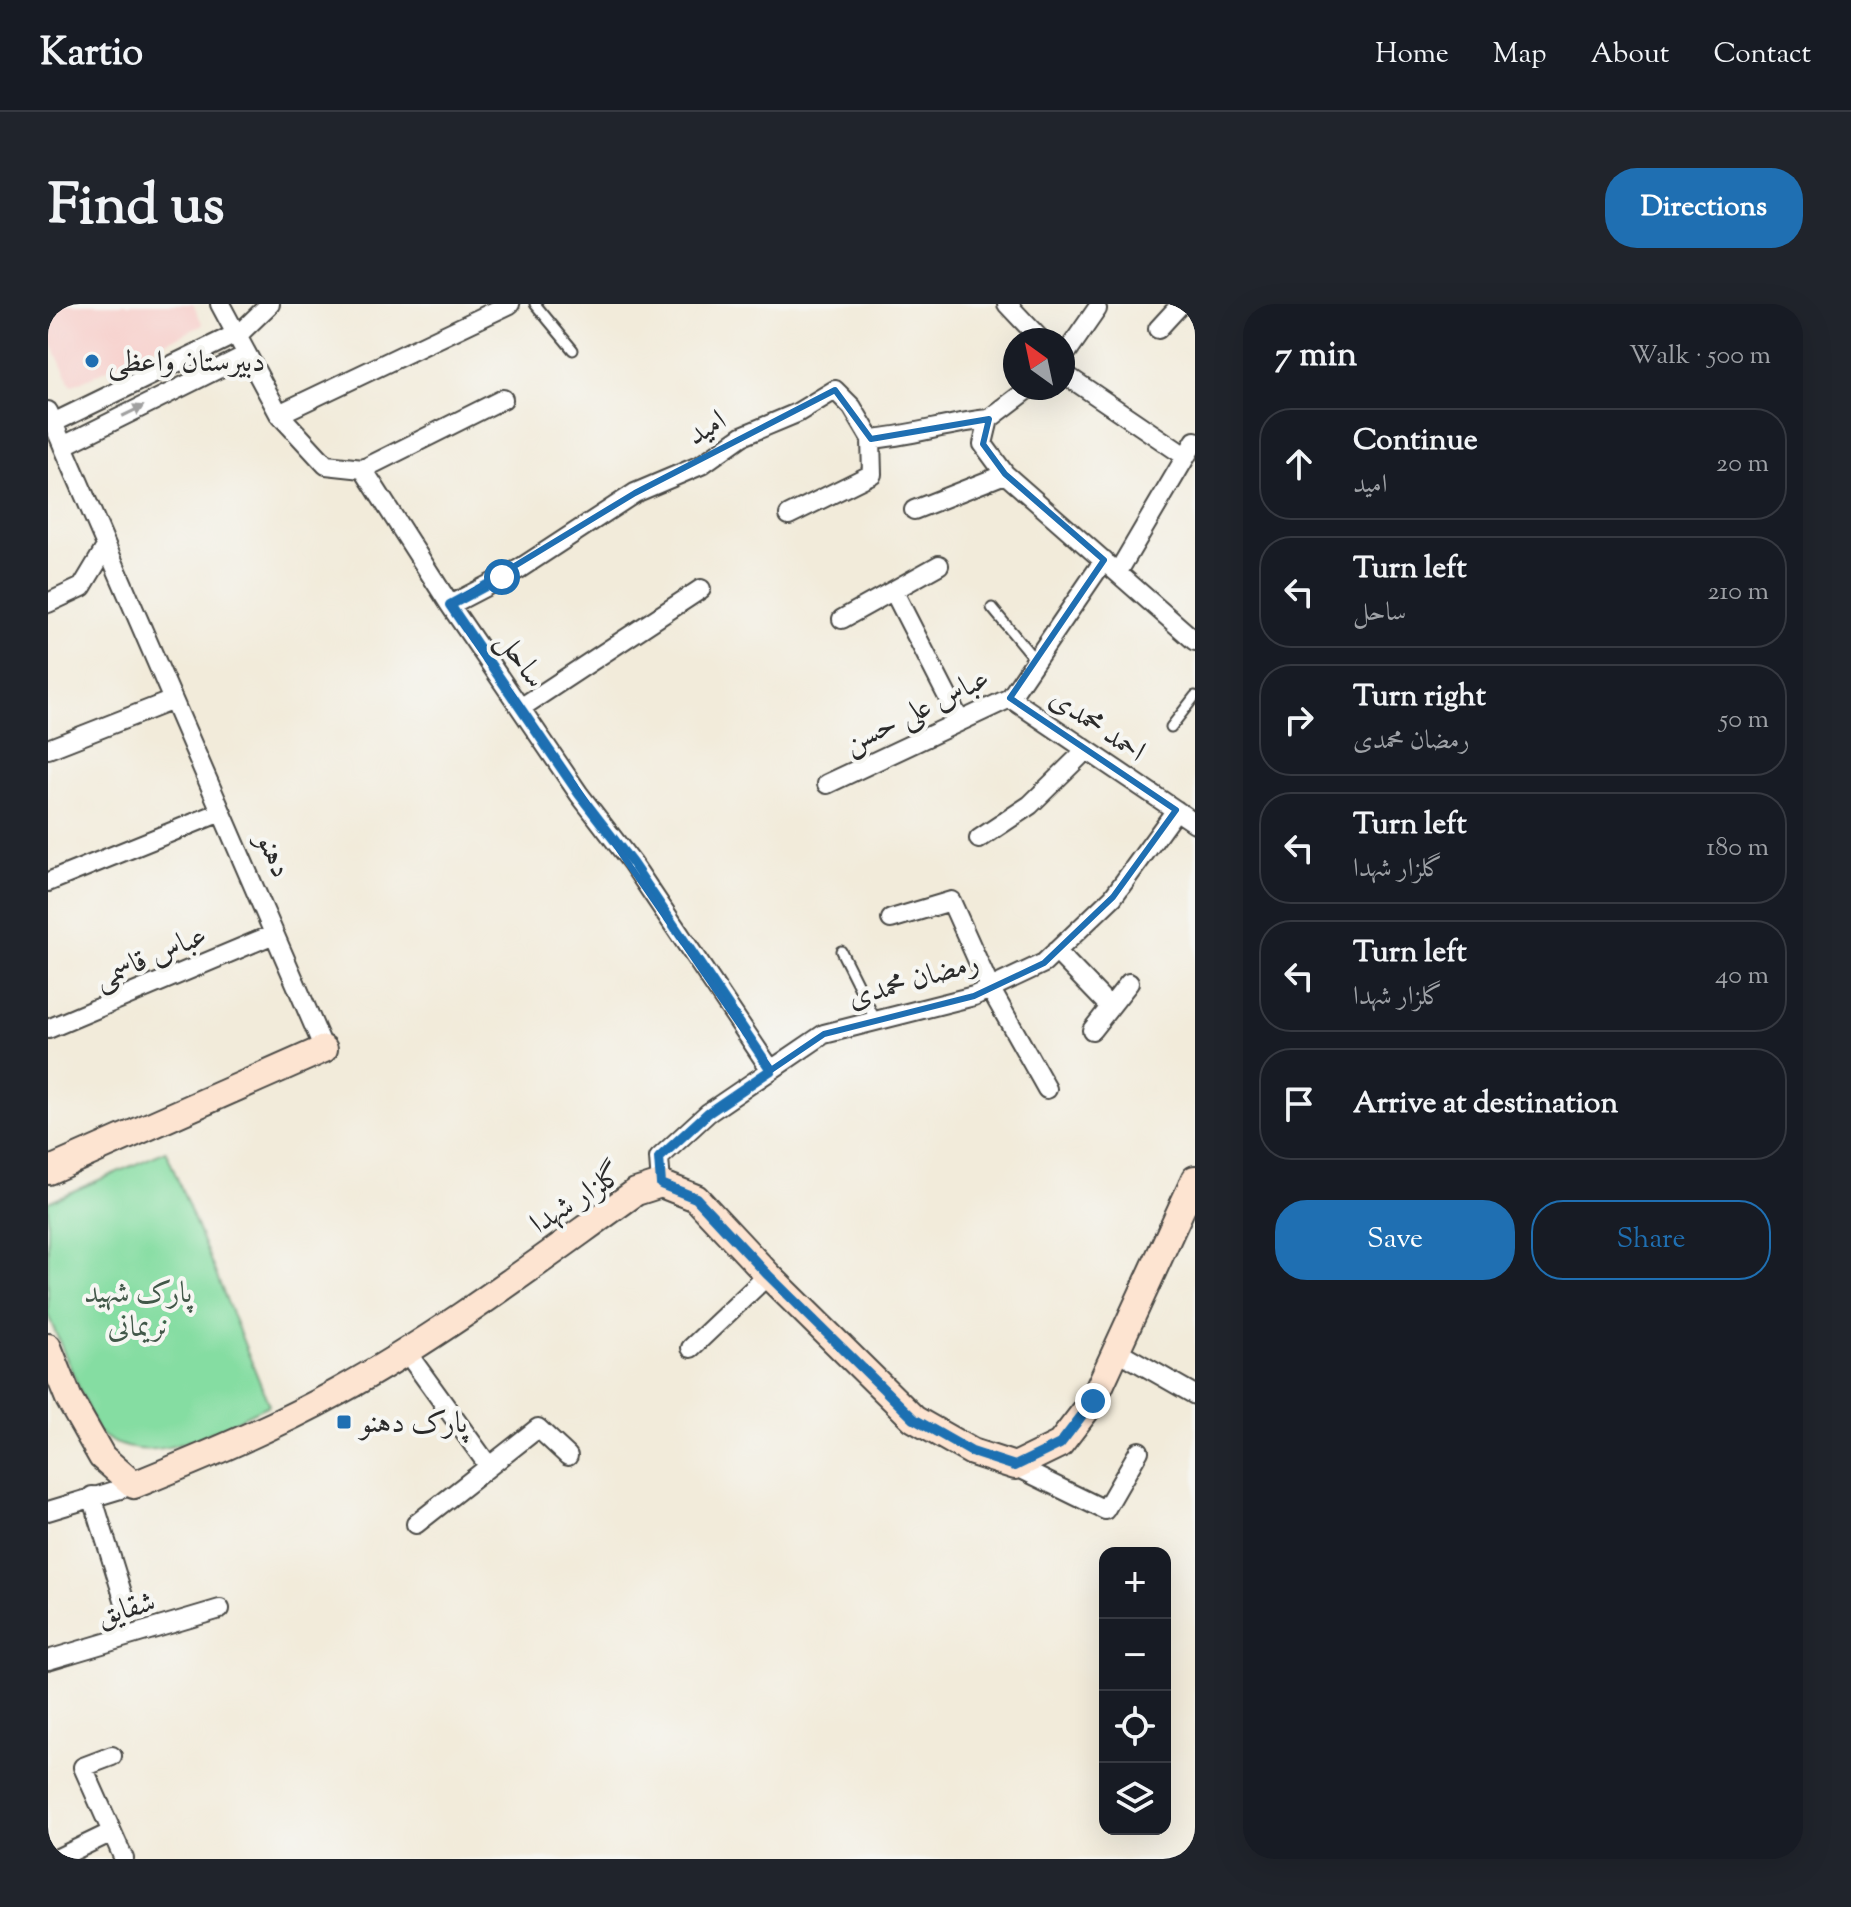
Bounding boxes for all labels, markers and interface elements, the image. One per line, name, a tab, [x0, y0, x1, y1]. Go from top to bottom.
text: Kartio	[40, 28, 143, 82]
text: Home	[1375, 35, 1449, 75]
text: Map	[1493, 35, 1547, 75]
text: About	[1591, 35, 1669, 75]
text: Contact	[1713, 35, 1811, 75]
text: Find us	[48, 168, 224, 249]
button: Directions	[1605, 168, 1803, 248]
north arrow	[1003, 328, 1075, 400]
text: 7 min	[1275, 332, 1357, 381]
text: Walk · 500 m	[1629, 338, 1771, 375]
place label: دبیرستان واعظی	[108, 342, 265, 385]
marker: دبیرستان واعظی	[83, 352, 101, 370]
street label: امید	[679, 400, 736, 458]
one-way arrow	[121, 404, 144, 418]
text: Continue	[1353, 420, 1478, 463]
icon: ahead	[1277, 442, 1321, 486]
text: 20 m	[1716, 446, 1769, 483]
text: امید	[1353, 467, 1387, 504]
text: Turn left	[1353, 548, 1467, 591]
route start	[484, 559, 520, 595]
icon: left	[1277, 570, 1321, 614]
text: 210 m	[1707, 574, 1769, 611]
text: ساحل	[1353, 595, 1406, 632]
street label: ساحل	[485, 623, 555, 698]
street label: عباس علی حسن	[837, 658, 997, 766]
text: Turn right	[1353, 676, 1486, 719]
street label: احمد محمدی	[1040, 678, 1153, 774]
icon: right	[1277, 698, 1321, 742]
text: 50 m	[1719, 702, 1769, 739]
text: رمضان محمدی	[1353, 723, 1470, 760]
text: Turn left	[1353, 804, 1467, 847]
street label: دهنو	[243, 824, 301, 885]
icon: left	[1277, 826, 1321, 870]
text: 180 m	[1706, 830, 1769, 867]
text: گلزار شهدا	[1353, 851, 1443, 888]
street label: عباس قاسمی	[88, 915, 214, 1001]
text: Turn left	[1353, 932, 1467, 975]
street label: رمضان محمدی	[843, 942, 984, 1021]
icon: left	[1277, 954, 1321, 998]
text: 40 m	[1715, 958, 1769, 995]
text: گلزار شهدا	[1353, 979, 1443, 1016]
icon: arrive	[1277, 1082, 1321, 1126]
text: Arrive at destination	[1353, 1083, 1618, 1126]
street label: گلزار شهدا	[522, 1154, 632, 1246]
button: Save	[1275, 1200, 1515, 1280]
button: Share	[1531, 1200, 1771, 1280]
park label: پارک شهید نریمانی	[84, 1273, 193, 1350]
route end	[1075, 1383, 1111, 1419]
place label: پارک دهنو	[357, 1403, 469, 1446]
marker: پارک دهنو	[335, 1413, 353, 1431]
map controls	[1099, 1547, 1171, 1835]
button: +	[1099, 1547, 1171, 1619]
street label: شقایق	[92, 1582, 161, 1639]
button: −	[1099, 1619, 1171, 1691]
button: locate	[1099, 1691, 1171, 1763]
button: layers	[1099, 1763, 1171, 1835]

